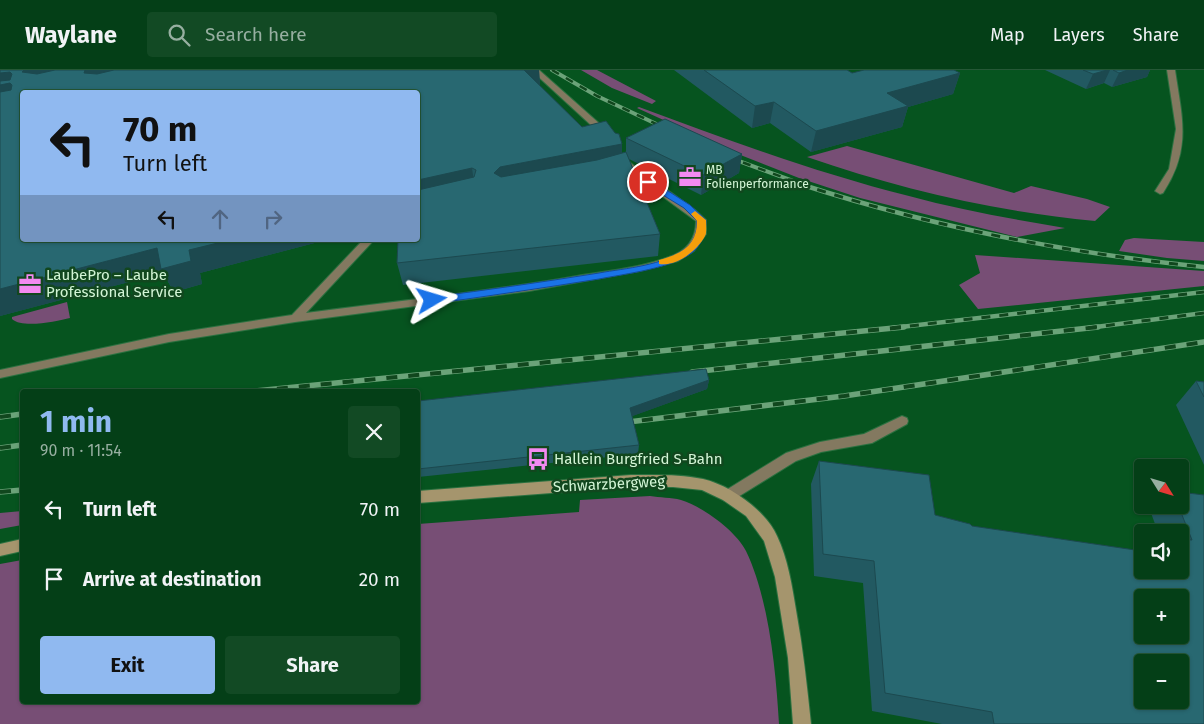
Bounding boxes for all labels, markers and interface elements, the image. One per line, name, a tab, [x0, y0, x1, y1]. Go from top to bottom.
search box	[147, 12, 497, 57]
text: Waylane	[25, 21, 117, 49]
icon: search	[165, 21, 193, 49]
text: Search here	[205, 23, 307, 46]
text: Map	[990, 24, 1025, 46]
text: Layers	[1053, 24, 1105, 46]
text: Share	[1133, 24, 1179, 46]
text: 70 m	[123, 108, 197, 150]
icon: left	[40, 110, 105, 175]
text: Turn left	[123, 150, 207, 177]
pin	[627, 161, 669, 203]
place label: MB Folienperformance	[706, 163, 809, 191]
office icon: MB Folienperformance	[677, 164, 703, 190]
icon: arrive	[634, 168, 662, 196]
icon: left	[153, 205, 181, 233]
icon: ahead	[206, 205, 234, 233]
icon: right	[259, 205, 287, 233]
place label: LaubePro – Laube Professional Service	[46, 266, 182, 301]
office icon: LaubePro – Laube Professional Service	[17, 271, 43, 297]
position arrow	[405, 273, 457, 325]
text: 1 min	[40, 404, 112, 440]
button: close	[348, 406, 400, 458]
text: 90 m · 11:54	[40, 441, 122, 460]
bus stop icon: Hallein Burgfried S-Bahn	[525, 446, 551, 472]
place label: Hallein Burgfried S-Bahn	[554, 450, 723, 468]
north arrow	[1134, 459, 1189, 514]
map controls	[1134, 459, 1189, 709]
street label: Schwarzbergweg	[552, 472, 666, 496]
icon: left	[40, 495, 68, 523]
text: Turn left	[83, 498, 157, 521]
text: 70 m	[360, 498, 400, 521]
button: sound	[1134, 524, 1189, 579]
icon: arrive	[40, 565, 68, 593]
text: Arrive at destination	[83, 568, 262, 591]
text: 20 m	[359, 568, 400, 591]
button: +	[1134, 589, 1189, 644]
button: Exit	[40, 636, 215, 694]
button: Share	[225, 636, 400, 694]
button: −	[1134, 654, 1189, 709]

